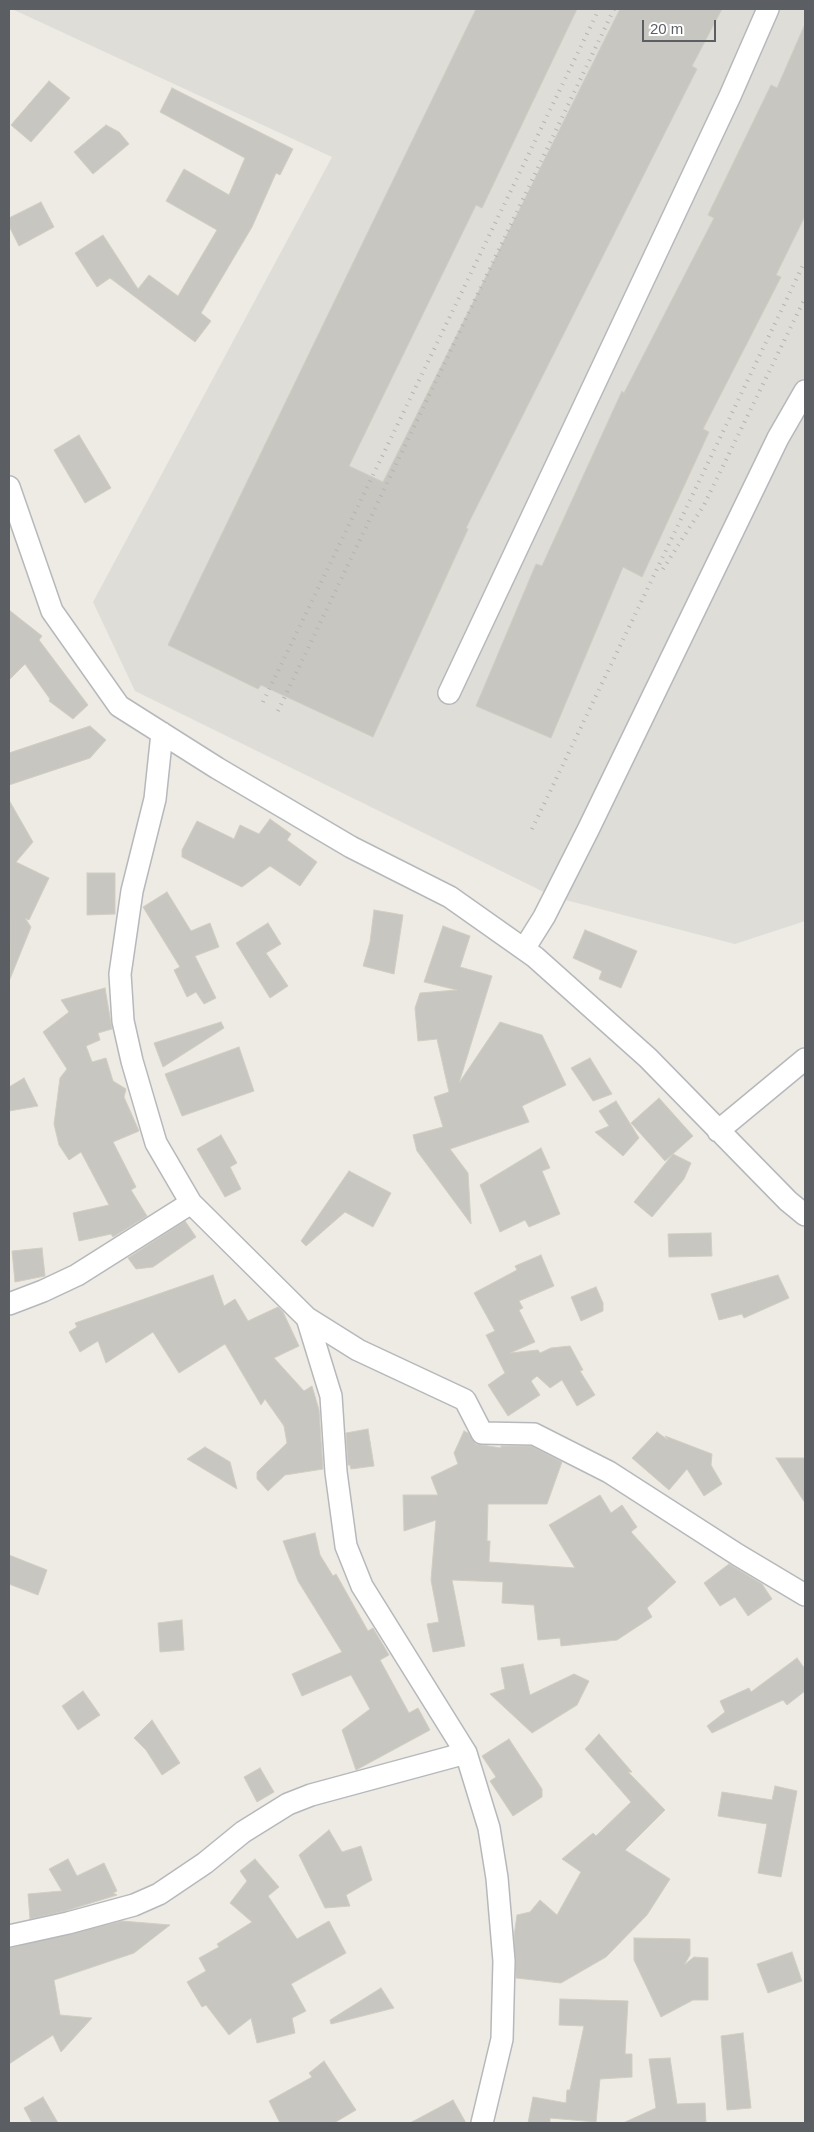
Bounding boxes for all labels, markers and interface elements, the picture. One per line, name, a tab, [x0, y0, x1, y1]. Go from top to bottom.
scale bar	[644, 10, 718, 42]
text: 20 m	[650, 20, 683, 37]

